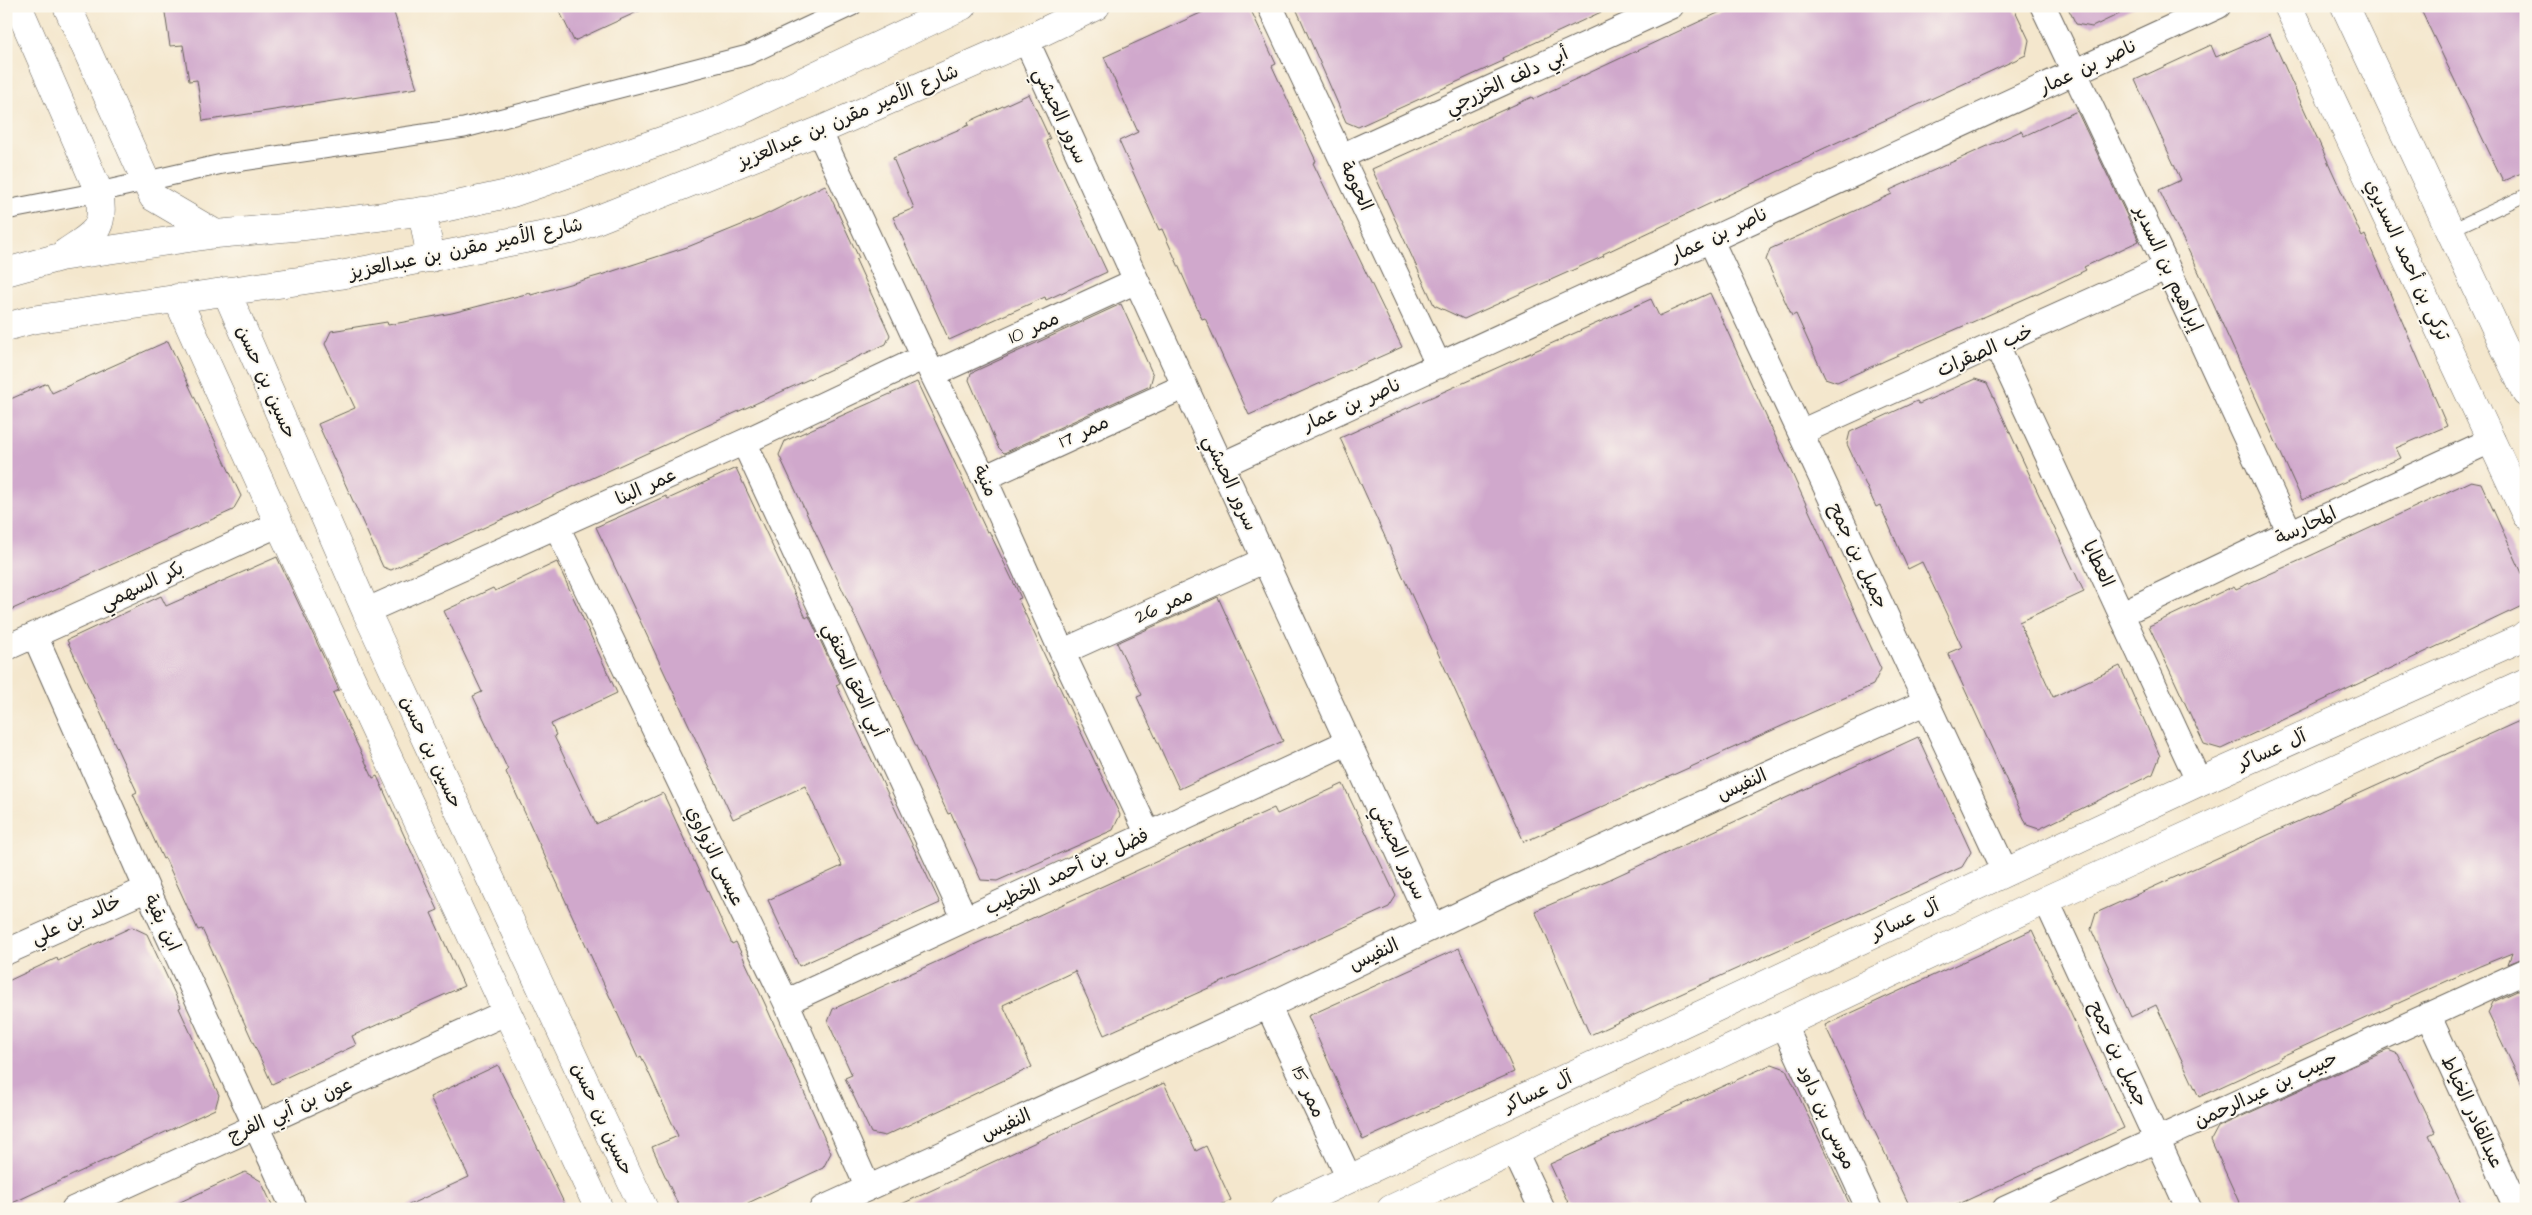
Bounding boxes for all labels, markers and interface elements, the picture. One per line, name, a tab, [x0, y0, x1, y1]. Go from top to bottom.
street label: ناصر بن عمار	[2034, 32, 2141, 102]
street label: أبي دلف الخزرجي	[1441, 41, 1574, 123]
street label: شارع الأمير مقرن بن عبدالعزيز	[731, 58, 963, 177]
street label: سرور الحبشي	[1024, 63, 1094, 169]
street label: الحومة	[1333, 157, 1379, 215]
street label: تركي بن أحمد السديري	[2356, 175, 2456, 346]
street label: ناصر بن عمار	[1665, 200, 1772, 270]
street label: إبراهيم بن السدير	[2126, 200, 2209, 337]
street label: شارع الأمير مقرن بن عبدالعزيز	[345, 211, 585, 287]
street label: ممر 10	[1004, 305, 1064, 351]
street label: خب الصقرات	[1933, 318, 2037, 384]
street label: حسين بن حسن	[229, 321, 303, 443]
street label: ناصر بن عمار	[1297, 371, 1406, 439]
street label: ممر 17	[1054, 409, 1114, 455]
street label: سرور الحبشي	[1194, 430, 1264, 536]
street label: عمر البنا	[611, 461, 681, 513]
street label: منية	[966, 461, 1004, 501]
street label: جميل بن جمح	[1822, 499, 1894, 613]
street label: المحارسة	[2271, 500, 2341, 552]
street label: العطايا	[2075, 536, 2121, 592]
street label: بكر السهمي	[96, 555, 189, 619]
street label: ممر 26	[1131, 581, 1197, 631]
street label: أبي الحق الحنفي	[814, 618, 892, 743]
street label: حسين بن حسن	[393, 691, 469, 813]
street label: آل عساكر	[2232, 722, 2312, 778]
street label: النفيس	[1713, 762, 1771, 808]
street label: سرور الحبشي	[1363, 799, 1433, 905]
street label: عيسى الزواوي	[679, 801, 751, 911]
street label: فضل بن أحمد الخطيب	[980, 822, 1154, 922]
street label: خالد بن علي	[27, 888, 126, 954]
street label: ابن بقية	[137, 890, 187, 956]
street label: آل عساكر	[1865, 892, 1945, 948]
street label: النفيس	[1345, 932, 1403, 978]
street label: جميل بن جمح	[2082, 997, 2154, 1111]
street label: حبيب بن عبدالرحمن	[2190, 1045, 2342, 1135]
street label: عبدالقادر الخياط	[2434, 1051, 2510, 1173]
street label: حسين بن حسن	[564, 1058, 640, 1180]
street label: موسى بن داود	[1790, 1060, 1862, 1174]
street label: ممر 15	[1284, 1062, 1332, 1122]
street label: آل عساكر	[1498, 1064, 1578, 1120]
street label: عون بن أبي الفرج	[223, 1070, 358, 1151]
street label: النفيس	[977, 1102, 1035, 1148]

